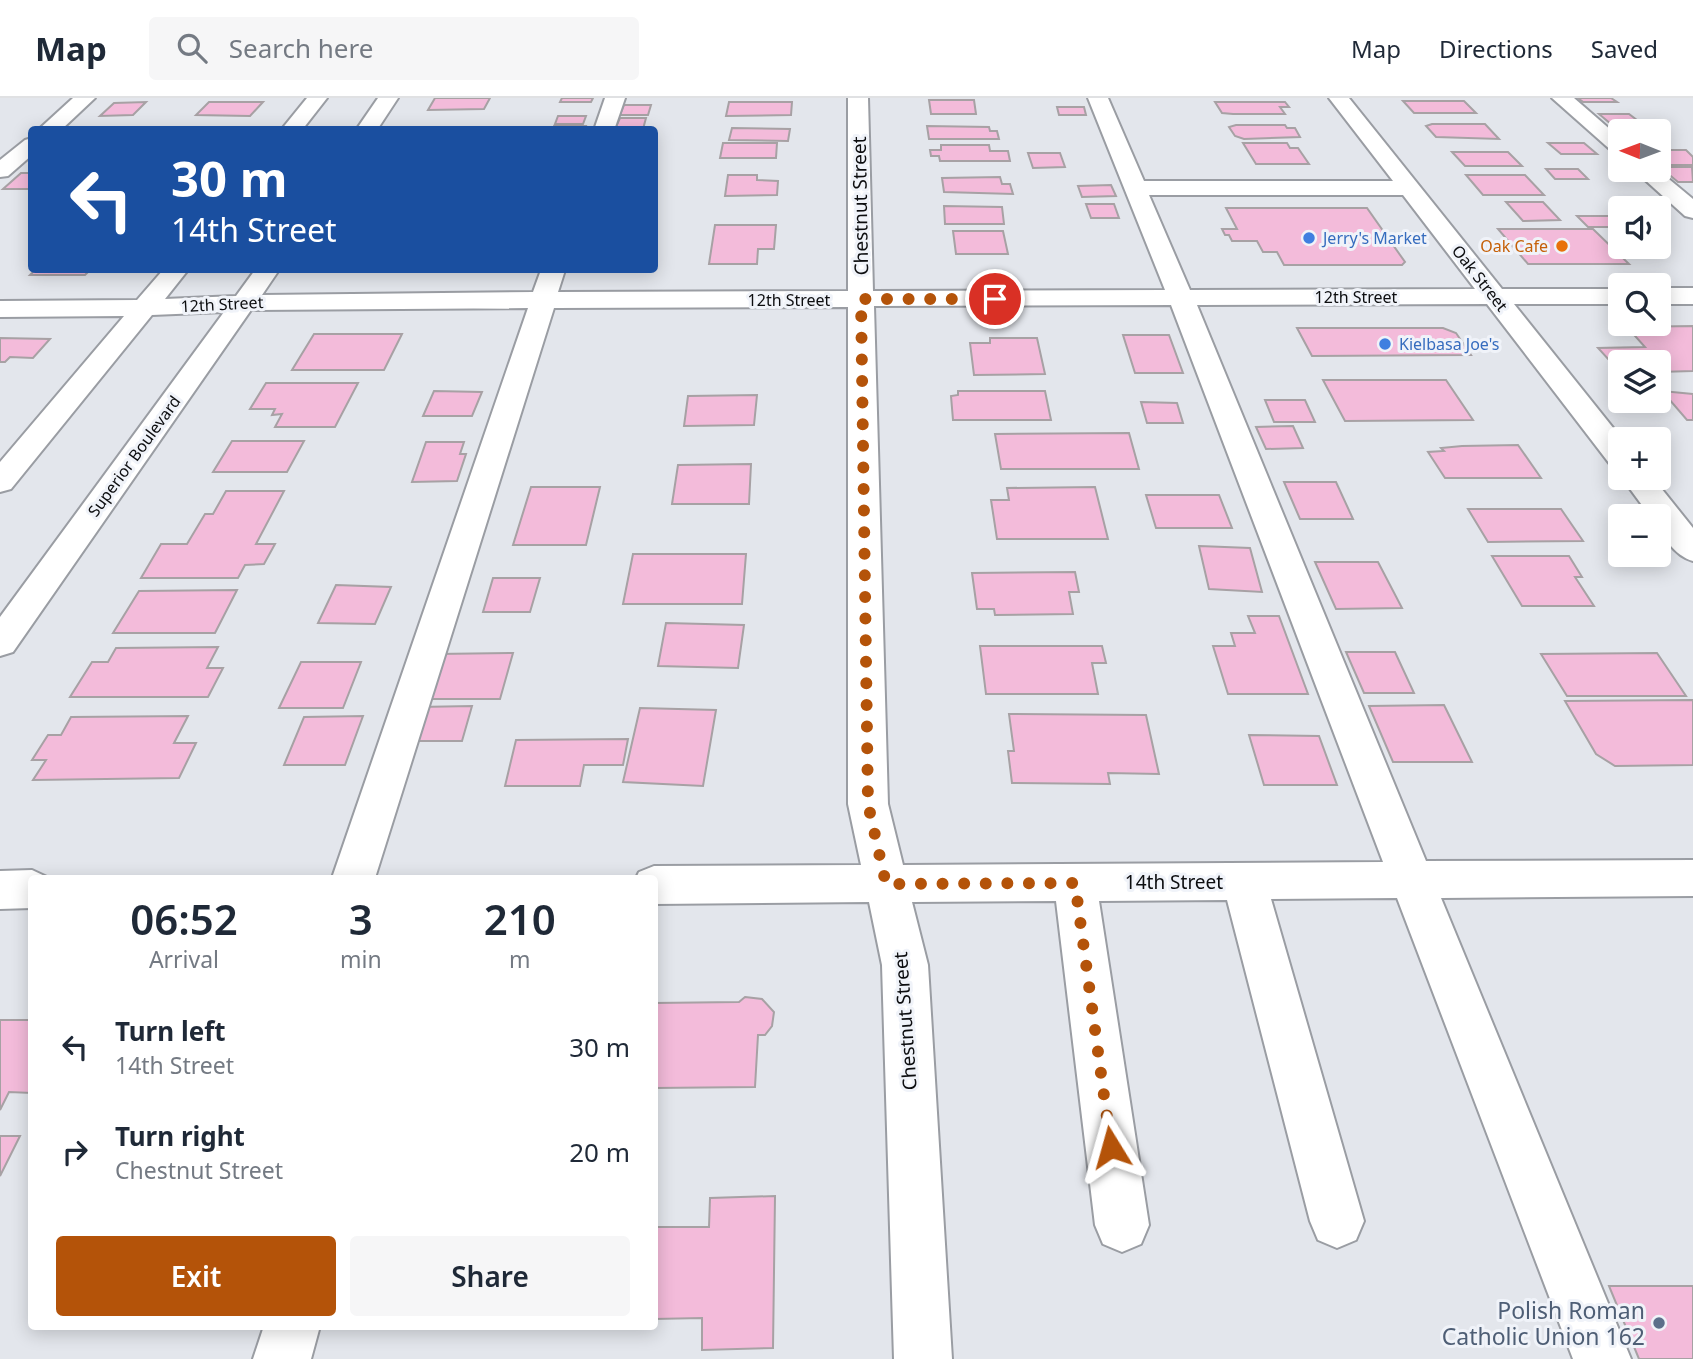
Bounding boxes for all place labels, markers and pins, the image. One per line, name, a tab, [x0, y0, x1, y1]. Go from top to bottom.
place label: Jerry's Market	[1321, 227, 1427, 249]
marker: Jerry's Market	[1301, 230, 1317, 246]
place label: Oak Cafe	[1480, 235, 1548, 257]
marker: Oak Cafe	[1554, 238, 1570, 254]
pin	[965, 269, 1025, 329]
place label: Kielbasa Joe's	[1399, 333, 1500, 355]
marker: Kielbasa Joe's	[1377, 336, 1393, 352]
place label: Polish Roman Catholic Union 162	[1442, 1294, 1645, 1352]
marker: Polish Roman Catholic Union 162	[1651, 1315, 1667, 1331]

